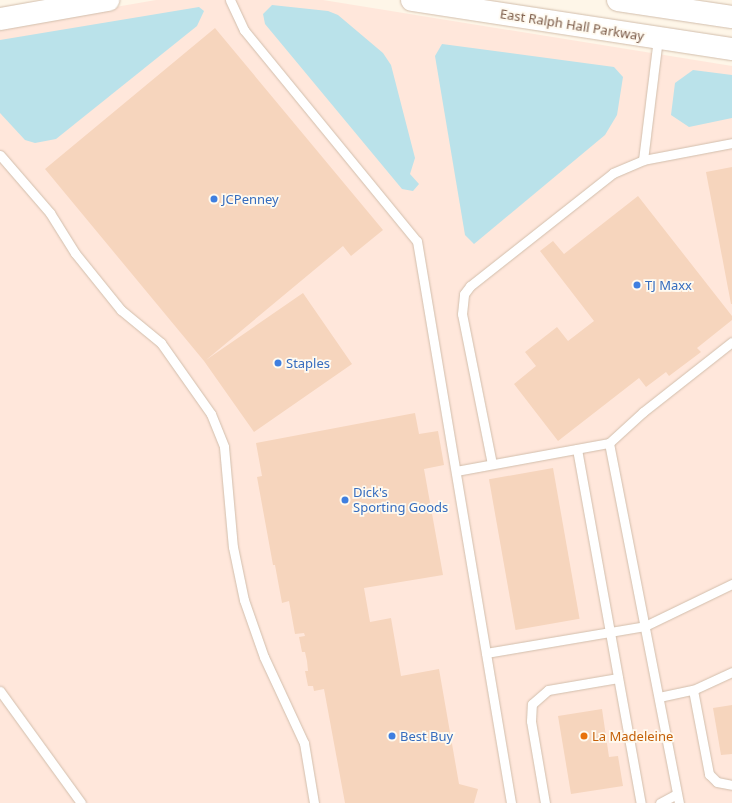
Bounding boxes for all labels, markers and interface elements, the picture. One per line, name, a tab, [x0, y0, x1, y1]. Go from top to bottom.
street label: East Ralph Hall Parkway	[499, 6, 645, 44]
place label: JCPenney	[222, 191, 279, 207]
marker: JCPenney	[209, 194, 219, 204]
place label: TJ Maxx	[645, 277, 692, 293]
marker: TJ Maxx	[632, 280, 642, 290]
place label: Staples	[286, 355, 330, 371]
marker: Staples	[273, 358, 283, 368]
place label: Dick's Sporting Goods	[353, 485, 448, 516]
marker: Dick's Sporting Goods	[340, 495, 350, 505]
place label: Best Buy	[400, 728, 453, 744]
place label: La Madeleine	[592, 728, 673, 744]
marker: Best Buy	[387, 731, 397, 741]
marker: La Madeleine	[579, 731, 589, 741]

